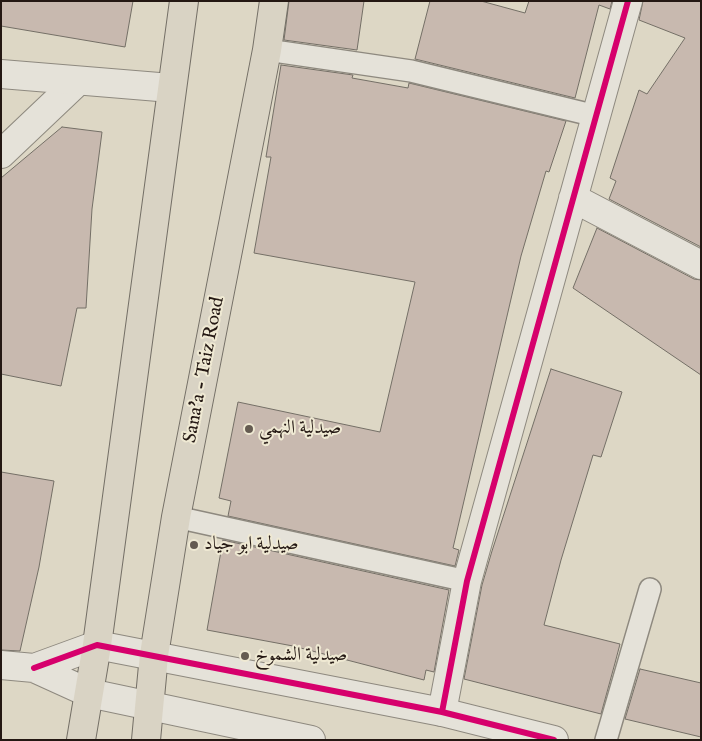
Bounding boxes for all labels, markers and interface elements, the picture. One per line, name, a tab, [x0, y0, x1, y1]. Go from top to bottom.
street label: Sana'a - Taiz Road	[180, 295, 230, 445]
place label: صيدلية النهمي	[259, 418, 341, 440]
marker: صيدلية النهمي	[243, 423, 255, 435]
place label: صيدلية ابو جياد	[204, 534, 299, 556]
marker: صيدلية ابو جياد	[188, 539, 200, 551]
place label: صيدلية الشموخ	[255, 645, 347, 667]
marker: صيدلية الشموخ	[239, 650, 251, 662]

